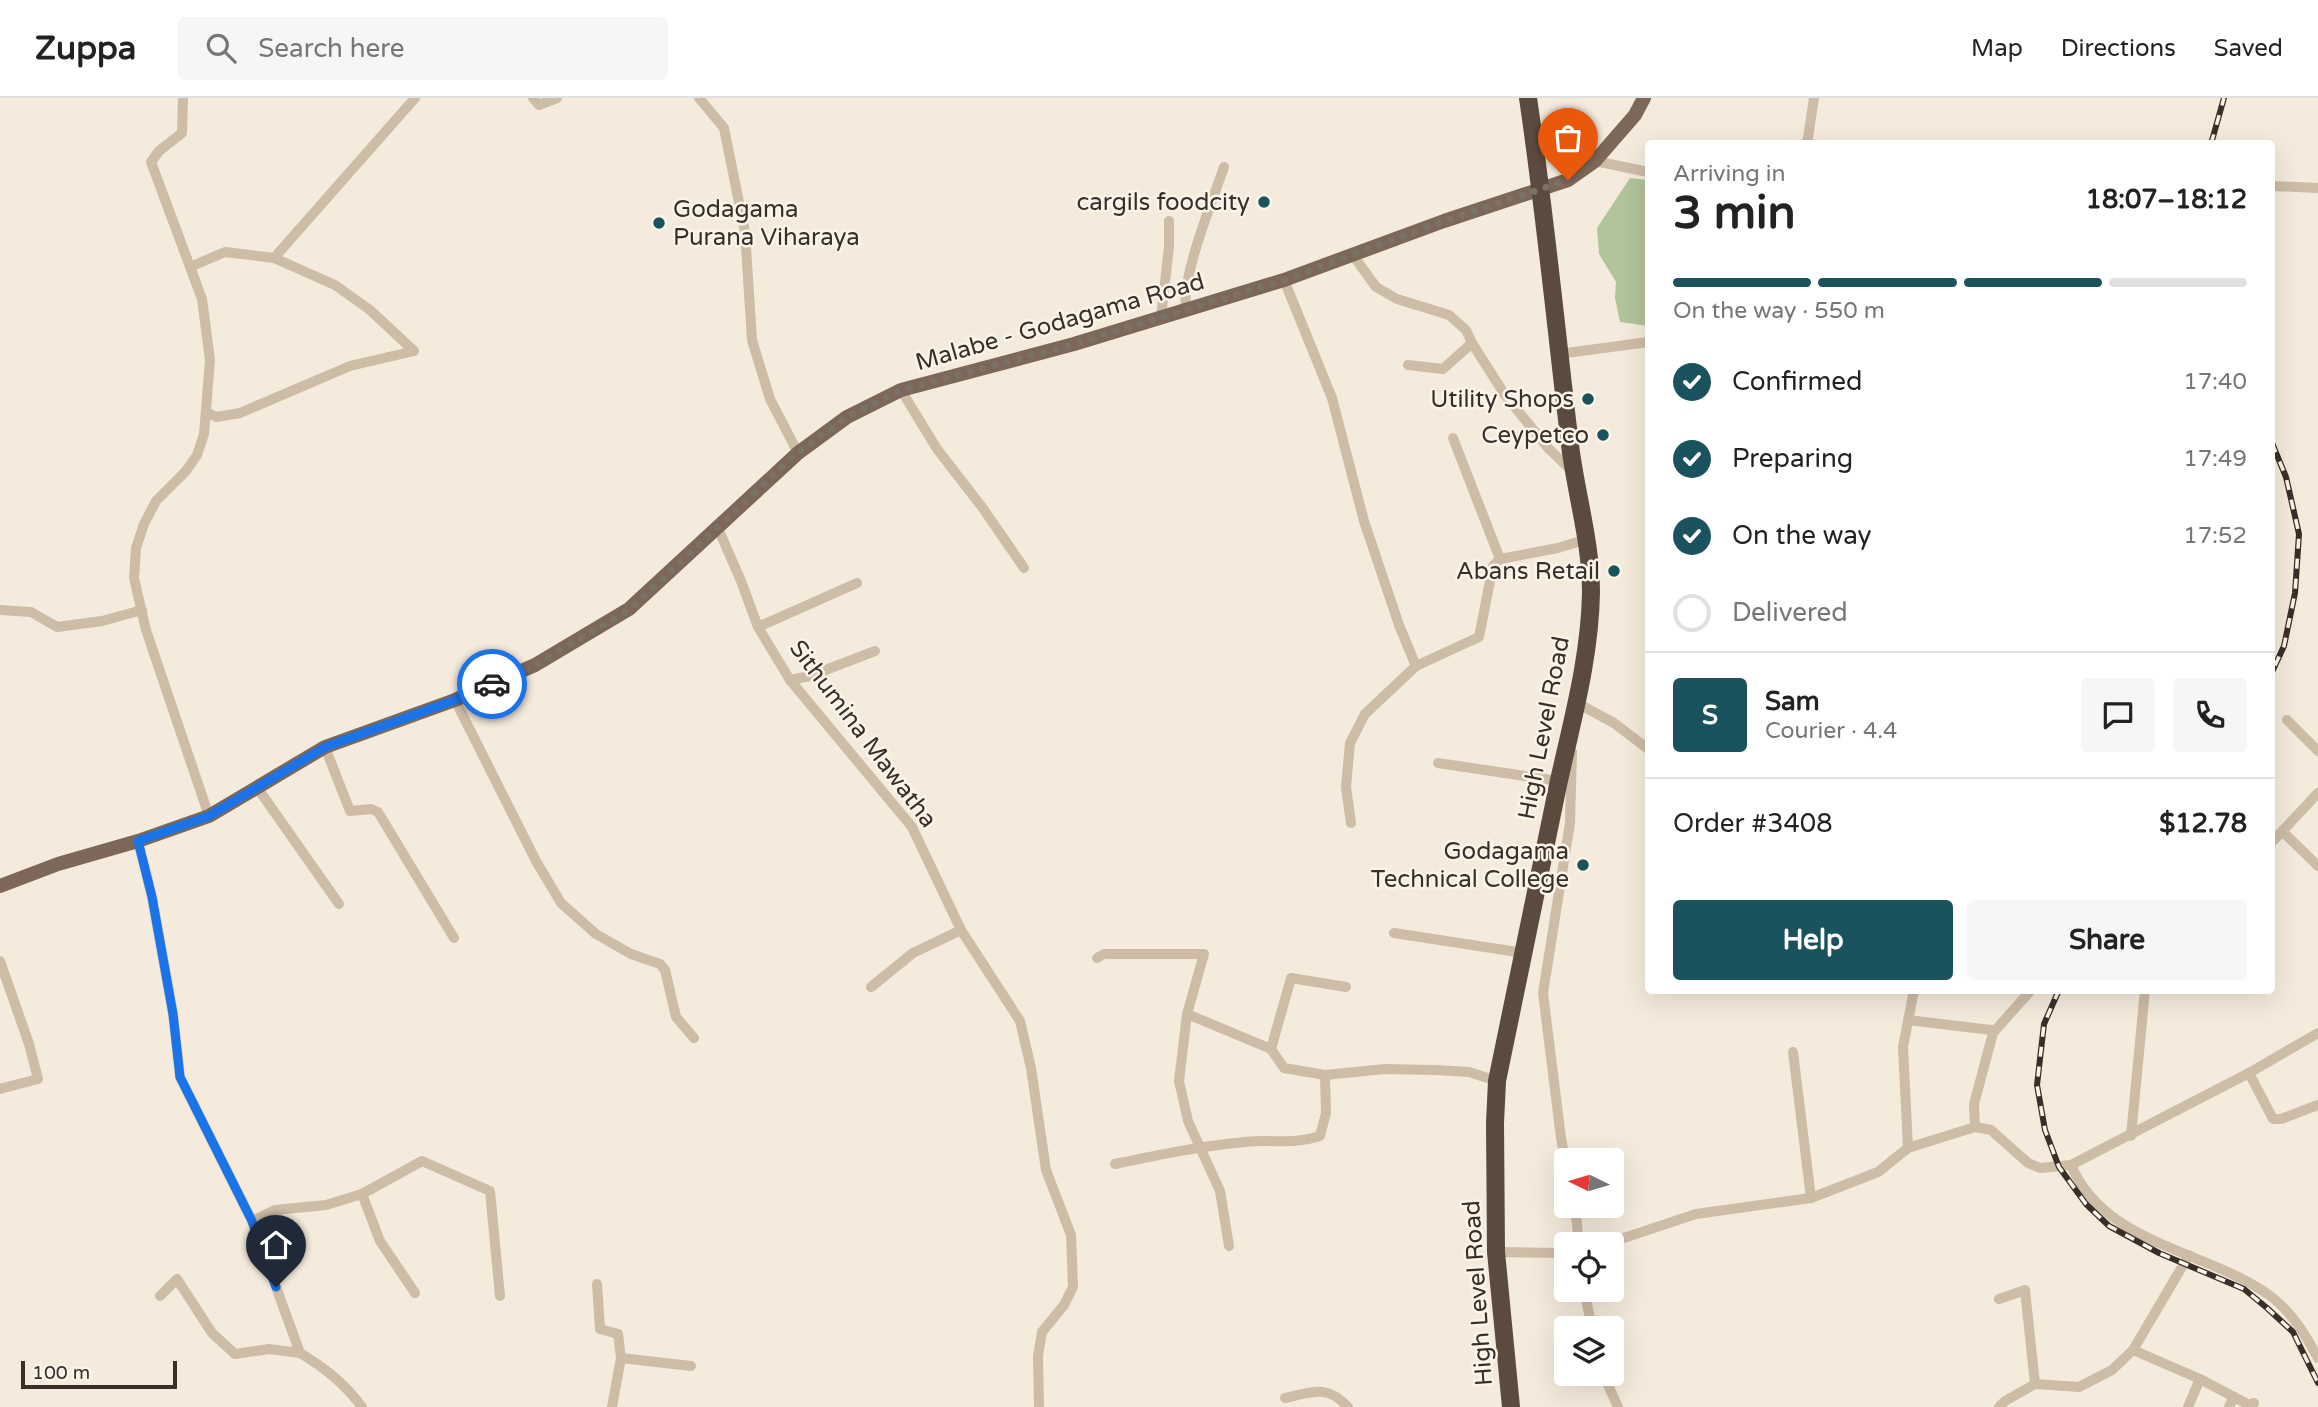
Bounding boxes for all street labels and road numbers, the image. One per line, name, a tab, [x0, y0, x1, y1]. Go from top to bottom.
street label: Malabe - Godagama Road	[912, 267, 1208, 377]
street label: High Level Road	[1512, 634, 1576, 822]
street label: Sithumina Mawatha	[783, 635, 943, 833]
street label: High Level Road	[1457, 1199, 1499, 1387]

